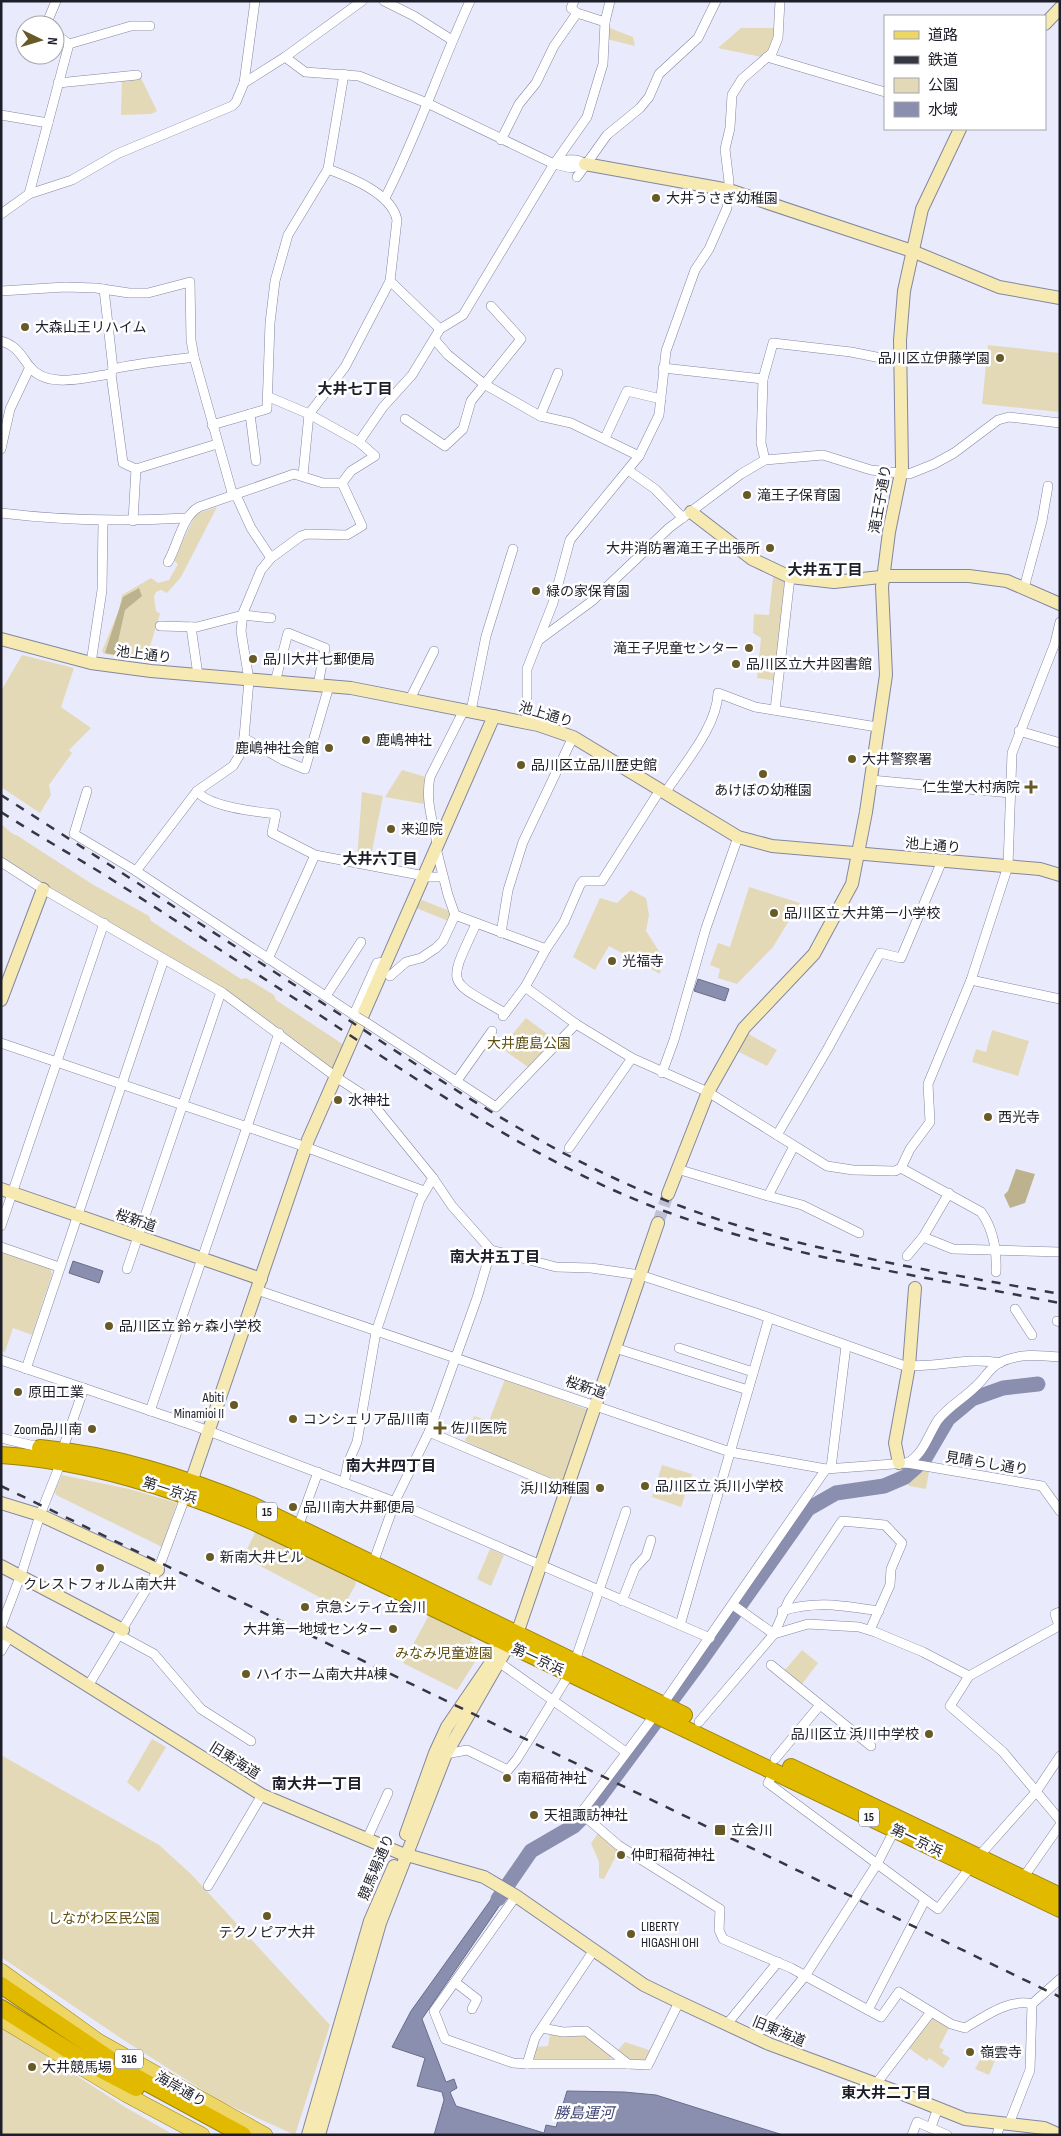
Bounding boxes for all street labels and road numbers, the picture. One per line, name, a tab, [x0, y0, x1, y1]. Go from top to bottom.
street label: 滝王子通り	[866, 463, 895, 535]
street label: 池上通り	[115, 643, 173, 666]
street label: 池上通り	[517, 698, 575, 731]
street label: 池上通り	[904, 835, 962, 856]
street label: 桜新道	[113, 1206, 158, 1235]
street label: 桜新道	[563, 1373, 608, 1402]
street label: 見晴らし通り	[944, 1449, 1030, 1478]
street label: 第一京浜	[141, 1474, 199, 1507]
road number: 15	[257, 1502, 277, 1521]
street label: 第一京浜	[509, 1640, 567, 1679]
street label: 旧東海道	[206, 1738, 263, 1782]
road number: 15	[859, 1808, 879, 1826]
street label: 第一京浜	[888, 1821, 946, 1860]
street label: 競馬場通り	[355, 1832, 398, 1903]
street label: 旧東海道	[750, 2013, 808, 2050]
road number: 316	[115, 2050, 143, 2068]
street label: 海岸通り	[152, 2068, 209, 2111]

